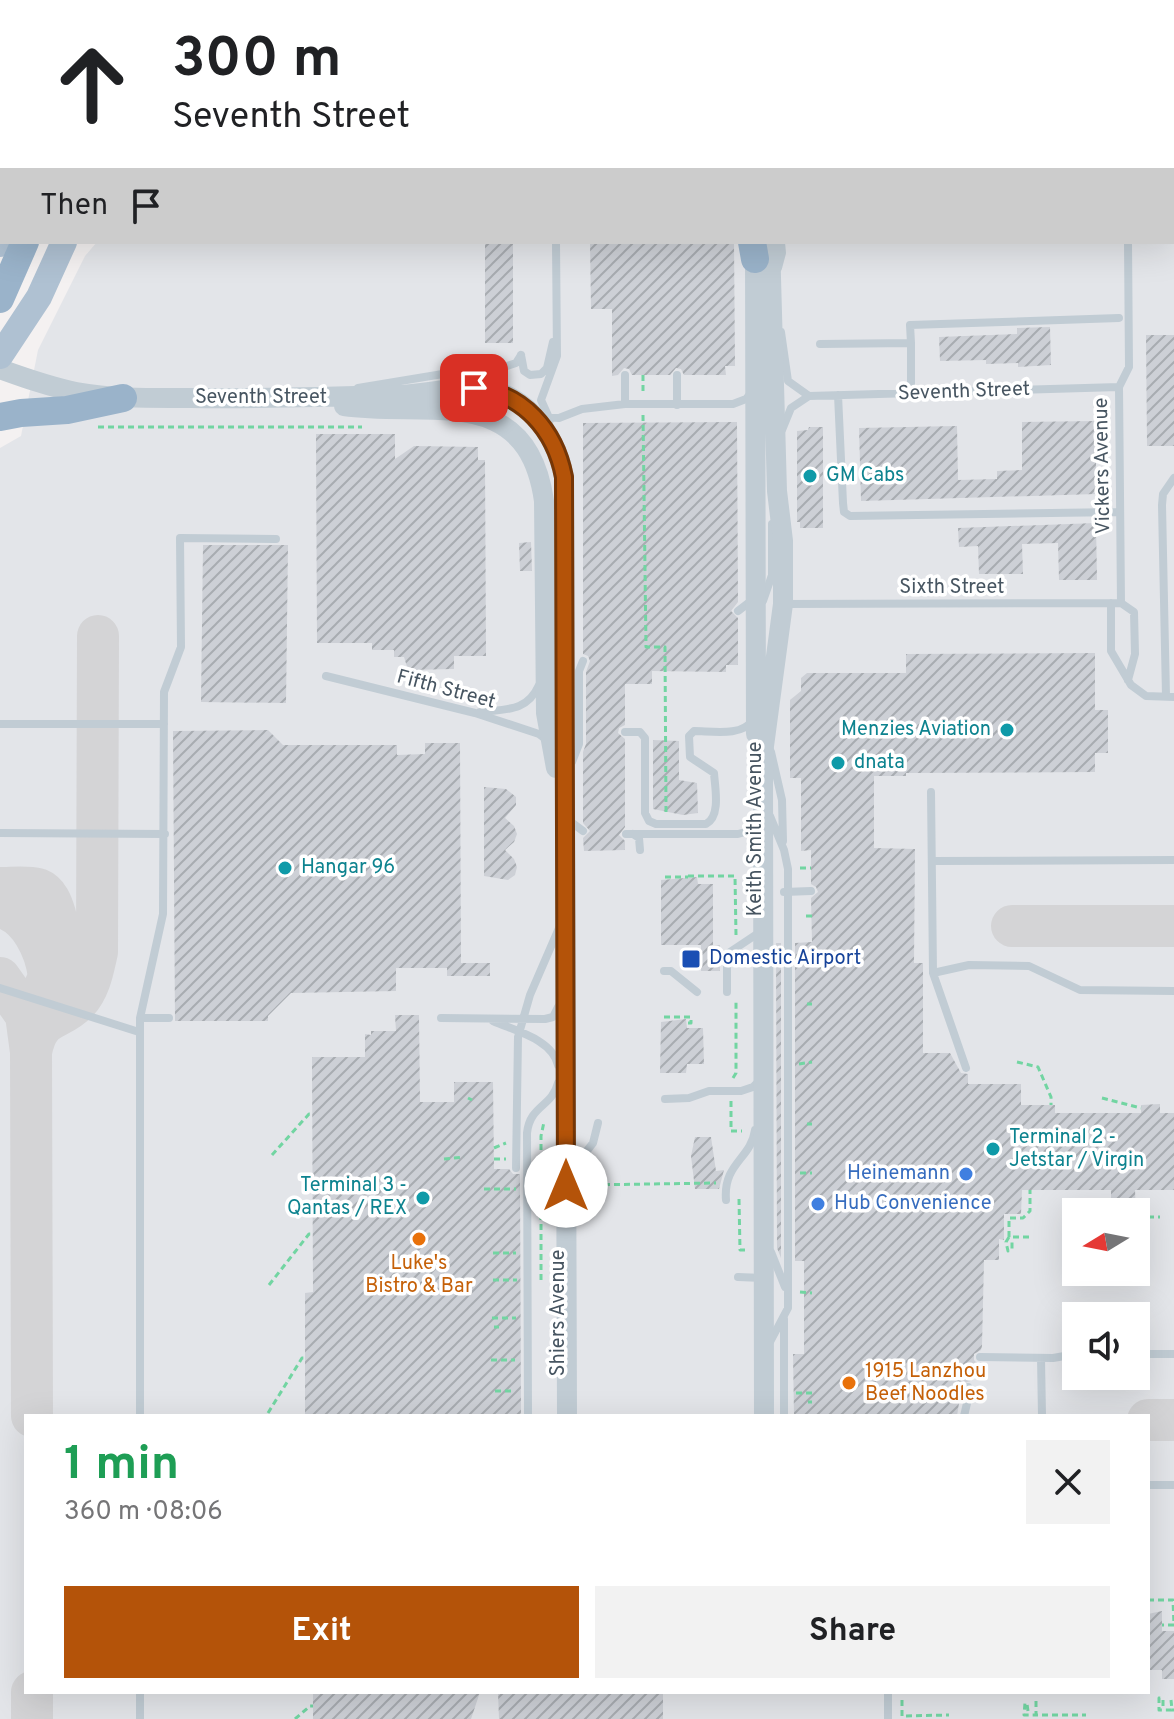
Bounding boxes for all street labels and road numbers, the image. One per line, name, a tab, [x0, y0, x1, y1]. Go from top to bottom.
street label: Seventh Street	[897, 377, 1031, 407]
street label: Seventh Street	[195, 385, 327, 411]
street label: Vickers Avenue	[1089, 397, 1117, 535]
street label: Sixth Street	[899, 575, 1005, 601]
street label: Fifth Street	[394, 664, 498, 716]
street label: Keith Smith Avenue	[743, 742, 769, 916]
street label: Shiers Avenue	[546, 1250, 572, 1377]

